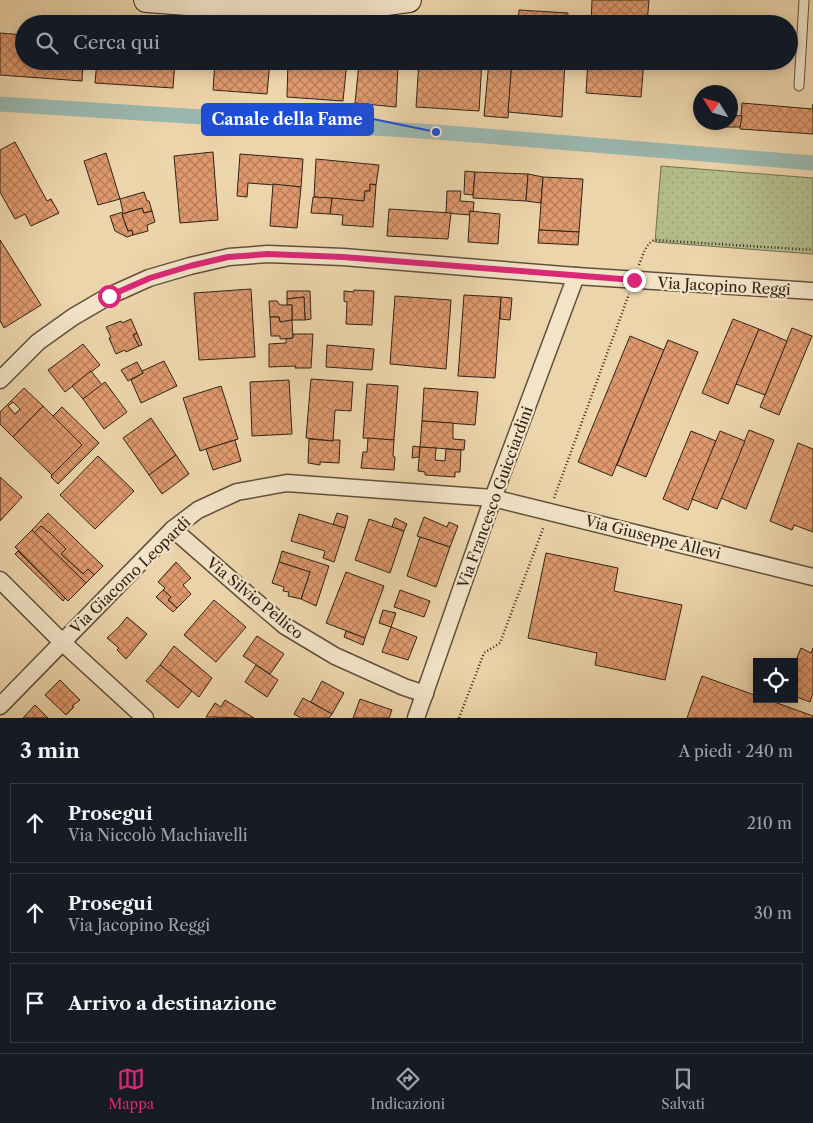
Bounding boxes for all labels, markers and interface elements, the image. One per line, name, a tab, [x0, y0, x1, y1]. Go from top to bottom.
search box	[15, 15, 798, 70]
icon: search	[33, 29, 61, 57]
text: Cerca qui	[73, 31, 160, 54]
north arrow	[693, 85, 738, 130]
callout: Canale della Fame	[202, 104, 373, 135]
text: Canale della Fame	[211, 109, 363, 129]
route end	[623, 269, 646, 292]
street label: Via Jacopino Reggi	[656, 273, 791, 299]
route start	[98, 285, 121, 308]
street label: Via Francesco Guicciardini	[453, 403, 537, 591]
street label: Via Giuseppe Allevi	[582, 511, 723, 563]
street label: Via Giacomo Leopardi	[65, 512, 195, 638]
street label: Via Silvio Pellico	[202, 552, 307, 643]
map controls	[753, 658, 798, 703]
button: locate	[753, 658, 798, 703]
text: 3 min	[20, 738, 80, 763]
text: A piedi · 240 m	[678, 741, 793, 761]
text: Prosegui	[68, 802, 153, 825]
icon: ahead	[21, 809, 49, 837]
text: 210 m	[747, 813, 792, 833]
text: Via Niccolò Machiavelli	[68, 825, 248, 845]
text: Prosegui	[68, 892, 153, 915]
icon: ahead	[21, 899, 49, 927]
text: 30 m	[754, 903, 792, 923]
text: Via Jacopino Reggi	[68, 915, 210, 935]
icon: arrive	[21, 989, 49, 1017]
text: Arrivo a destinazione	[68, 992, 277, 1015]
tab: Mappa	[108, 1065, 154, 1113]
tab: Indicazioni	[370, 1065, 445, 1113]
tab: Salvati	[661, 1065, 705, 1113]

